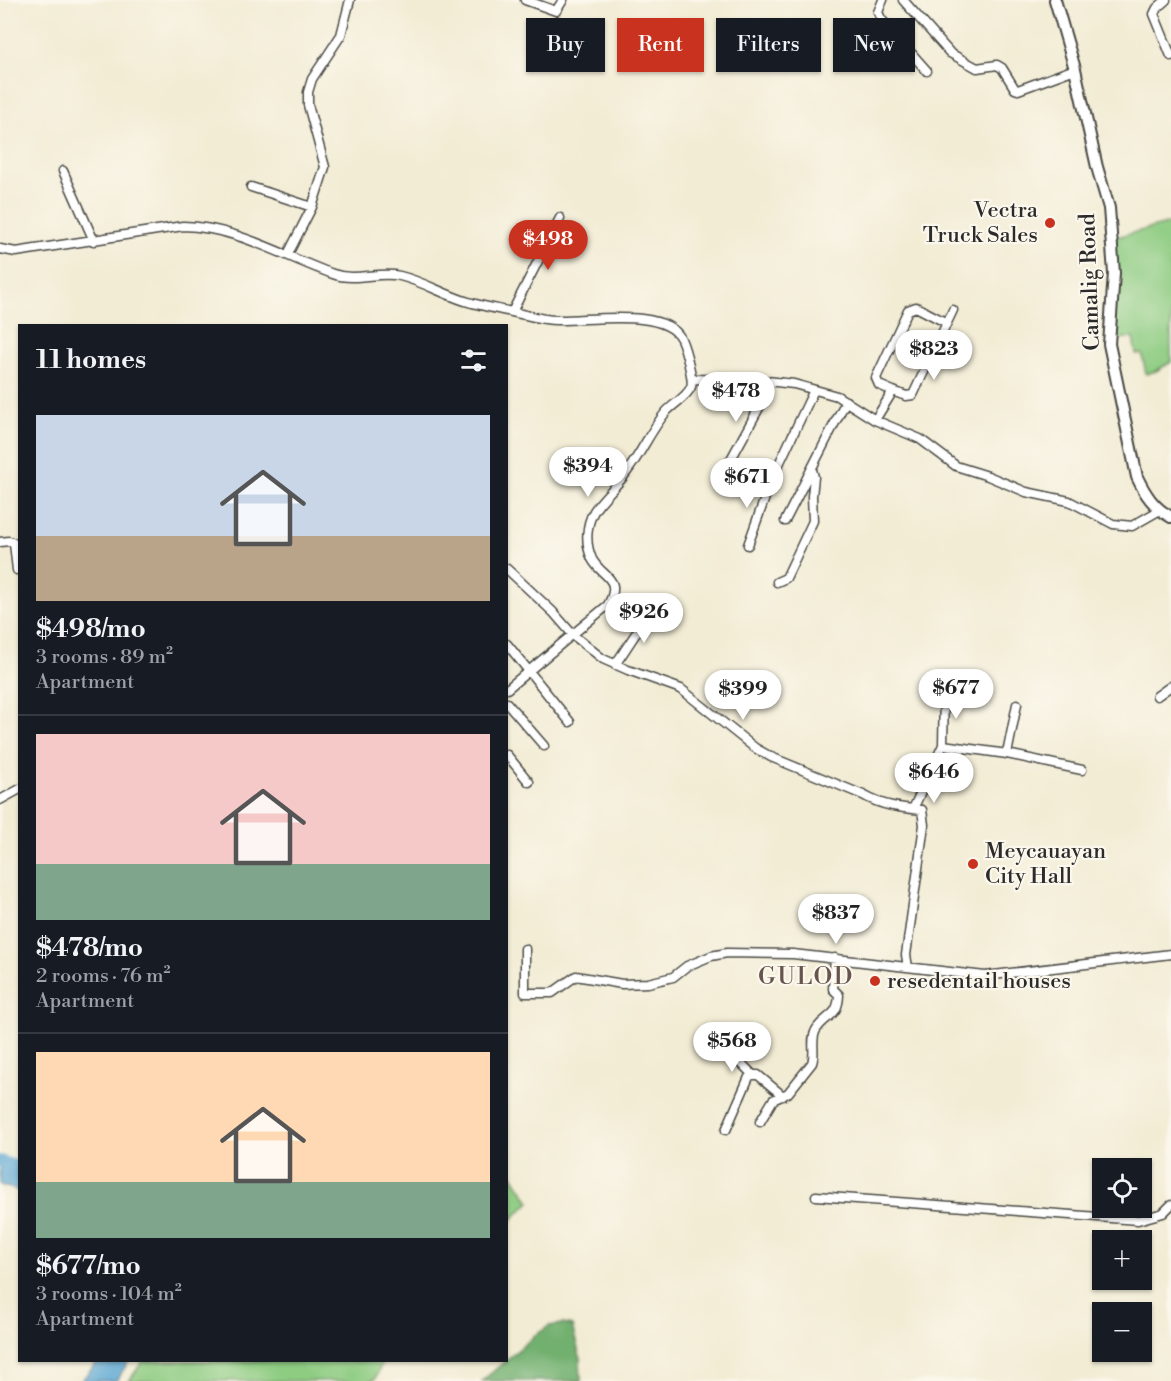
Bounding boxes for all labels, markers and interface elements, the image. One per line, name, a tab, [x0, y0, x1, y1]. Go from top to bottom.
chip: Buy	[526, 18, 605, 72]
chip: Rent	[617, 18, 704, 72]
chip: Filters	[716, 18, 821, 72]
chip: New	[833, 18, 915, 72]
place label: Vectra Truck Sales	[923, 197, 1039, 249]
street label: Camalig Road	[1074, 212, 1106, 351]
marker: Vectra Truck Sales	[1043, 216, 1057, 230]
pin: $498	[512, 220, 584, 271]
text: $498	[523, 227, 573, 252]
pin: $823	[898, 330, 970, 381]
text: $823	[909, 337, 959, 362]
text: 11 homes	[36, 344, 146, 376]
icon: filters	[457, 344, 490, 377]
pin: $478	[700, 372, 772, 423]
text: $478	[712, 379, 760, 404]
pin: $394	[552, 447, 624, 498]
icon: home	[209, 454, 317, 562]
text: $394	[563, 454, 613, 479]
pin: $671	[711, 458, 783, 509]
text: $671	[724, 465, 770, 490]
pin: $926	[608, 593, 680, 644]
text: $926	[619, 600, 669, 625]
text: $498/mo	[36, 613, 146, 645]
text: 3 rooms · 89 m²	[36, 645, 173, 670]
pin: $677	[920, 669, 992, 720]
text: Apartment	[36, 670, 134, 695]
pin: $399	[707, 670, 779, 721]
text: $677	[933, 676, 979, 701]
text: $399	[718, 677, 768, 702]
pin: $646	[898, 753, 970, 804]
text: $646	[909, 760, 959, 785]
icon: home	[209, 773, 317, 881]
place label: Meycauayan City Hall	[985, 838, 1106, 890]
marker: Meycauayan City Hall	[966, 857, 980, 871]
pin: $837	[800, 894, 872, 945]
text: $837	[812, 901, 860, 926]
text: $478/mo	[36, 932, 143, 964]
district label: GULOD	[758, 962, 854, 992]
text: 2 rooms · 76 m²	[36, 964, 170, 989]
place label: resedentail houses	[887, 968, 1071, 995]
marker: resedentail houses	[868, 974, 882, 988]
text: Apartment	[36, 989, 134, 1014]
pin: $568	[696, 1022, 768, 1073]
text: $568	[707, 1029, 757, 1054]
icon: home	[209, 1091, 317, 1199]
map controls	[1092, 1158, 1152, 1362]
button: locate	[1092, 1158, 1152, 1218]
button: +	[1092, 1230, 1152, 1290]
text: $677/mo	[36, 1250, 141, 1282]
text: 3 rooms · 104 m²	[36, 1282, 182, 1307]
button: −	[1092, 1302, 1152, 1362]
text: Apartment	[36, 1307, 134, 1332]

